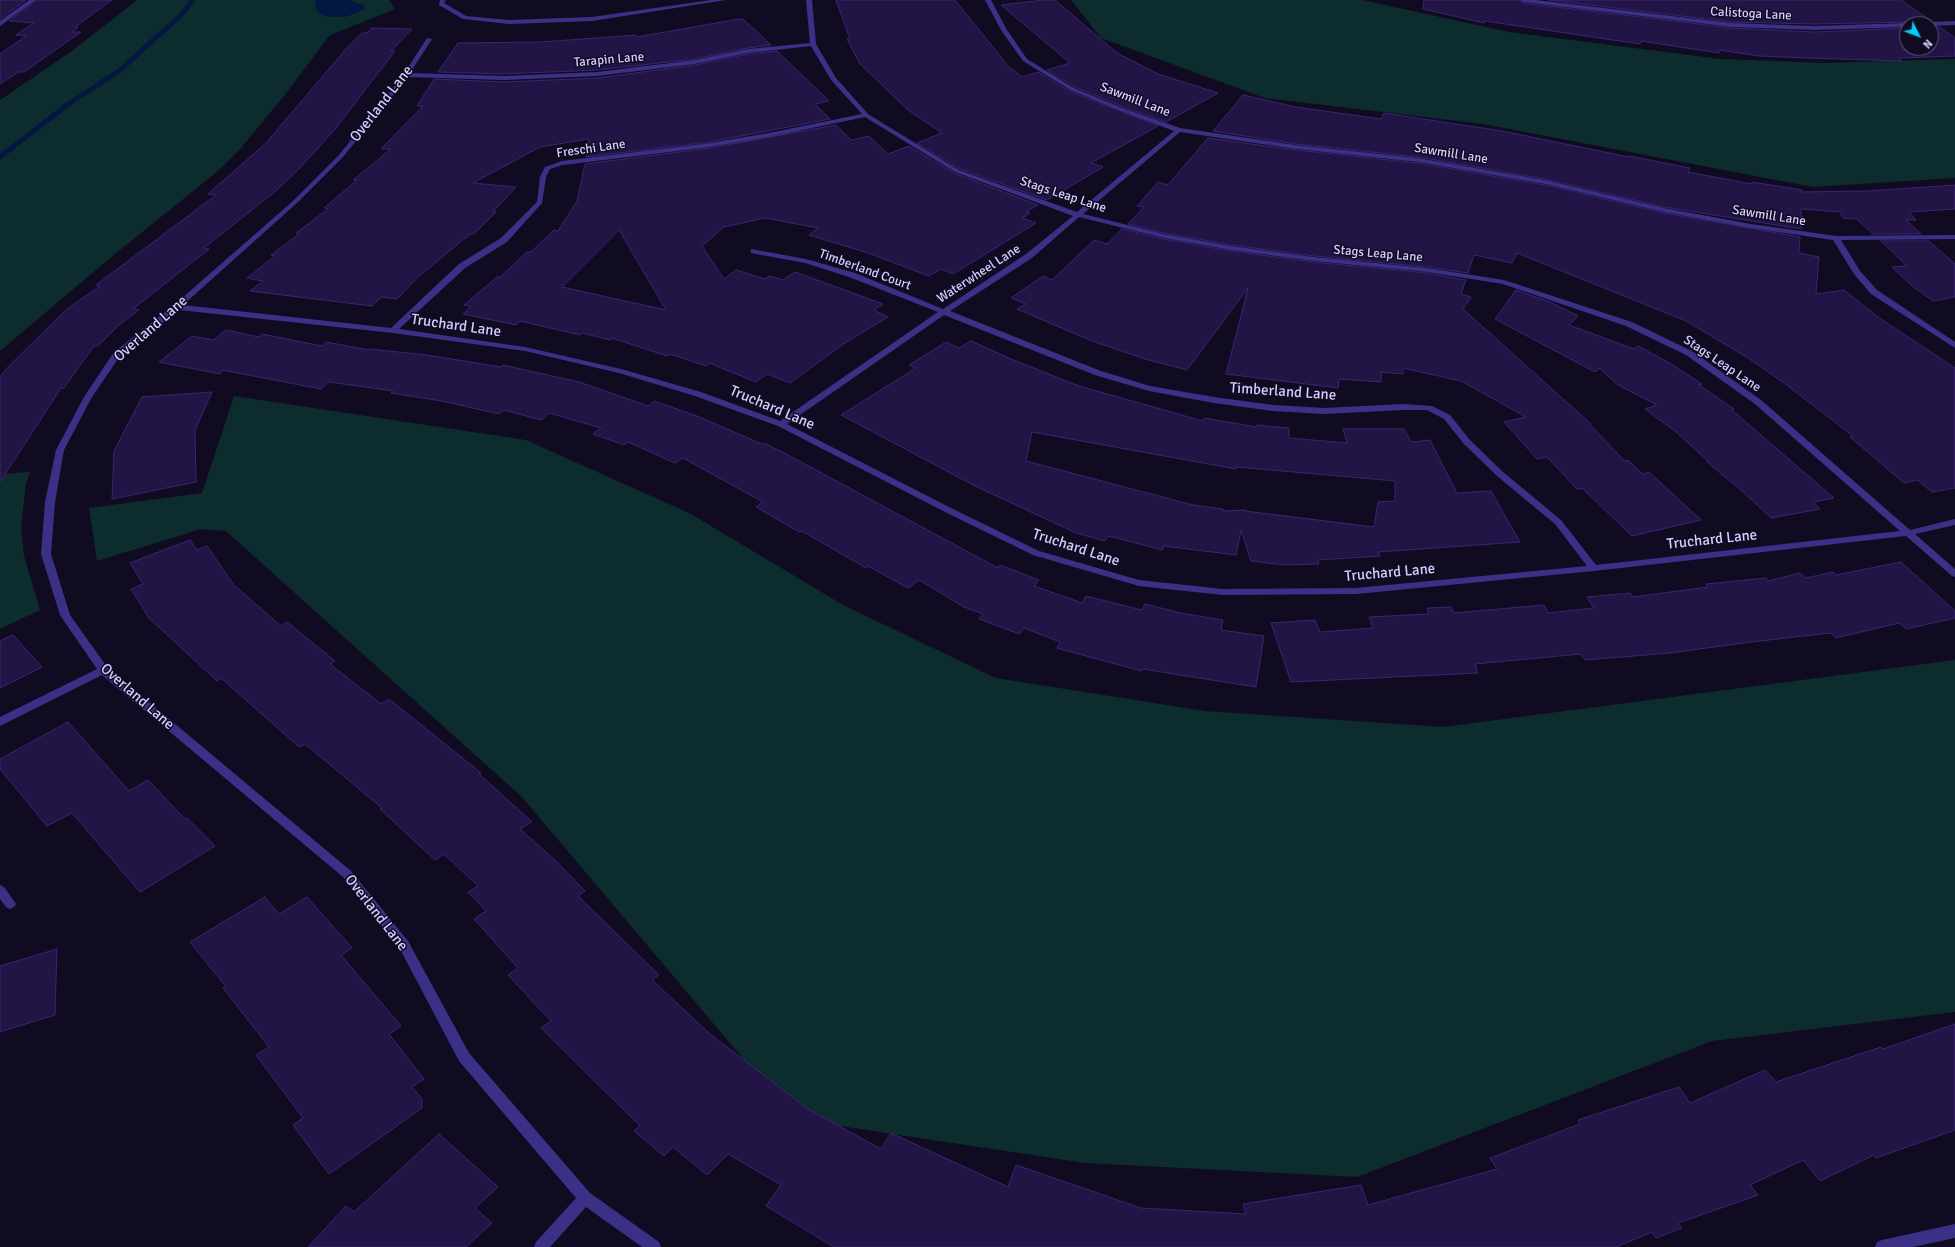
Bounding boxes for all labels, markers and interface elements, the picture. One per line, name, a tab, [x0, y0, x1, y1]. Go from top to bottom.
street label: Calistoga Lane	[1710, 4, 1792, 24]
north arrow	[1899, 16, 1939, 56]
text: N	[1920, 37, 1935, 51]
street label: Tarapin Lane	[573, 49, 645, 71]
street label: Overland Lane	[347, 62, 417, 146]
street label: Sawmill Lane	[1098, 79, 1172, 121]
street label: Freschi Lane	[555, 136, 627, 162]
street label: Sawmill Lane	[1413, 140, 1489, 168]
street label: Stags Leap Lane	[1018, 174, 1108, 216]
street label: Sawmill Lane	[1731, 202, 1807, 230]
street label: Waterwheel Lane	[934, 241, 1024, 307]
street label: Stags Leap Lane	[1333, 242, 1423, 266]
street label: Timberland Court	[817, 246, 913, 294]
street label: Overland Lane	[110, 292, 192, 366]
street label: Truchard Lane	[410, 311, 502, 341]
street label: Stags Leap Lane	[1680, 332, 1764, 396]
street label: Timberland Lane	[1229, 379, 1337, 405]
street label: Truchard Lane	[727, 382, 817, 434]
street label: Truchard Lane	[1030, 525, 1122, 571]
street label: Truchard Lane	[1666, 526, 1758, 554]
street label: Truchard Lane	[1344, 560, 1436, 586]
street label: Overland Lane	[96, 660, 178, 734]
street label: Overland Lane	[341, 871, 411, 955]

